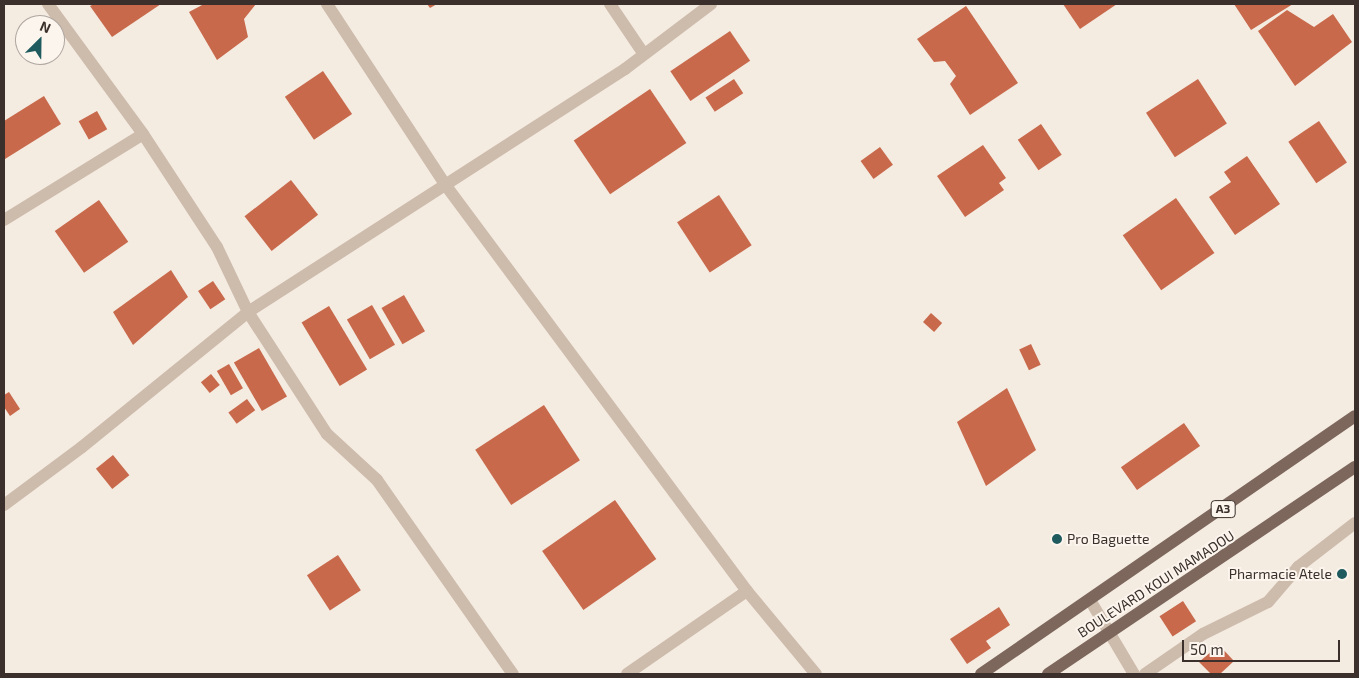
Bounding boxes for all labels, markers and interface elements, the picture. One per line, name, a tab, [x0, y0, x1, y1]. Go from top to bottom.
north arrow	[15, 15, 65, 65]
text: N	[38, 17, 54, 36]
road number: A3	[1210, 499, 1236, 518]
street label: BOULEVARD KOUI MAMADOU	[1074, 527, 1238, 641]
place label: Pro Baguette	[1067, 531, 1150, 547]
marker: Pro Baguette	[1051, 533, 1063, 545]
place label: Pharmacie Atele	[1228, 566, 1332, 582]
marker: Pharmacie Atele	[1336, 568, 1348, 580]
scale bar	[1184, 630, 1342, 662]
text: 50 m	[1190, 640, 1224, 658]

